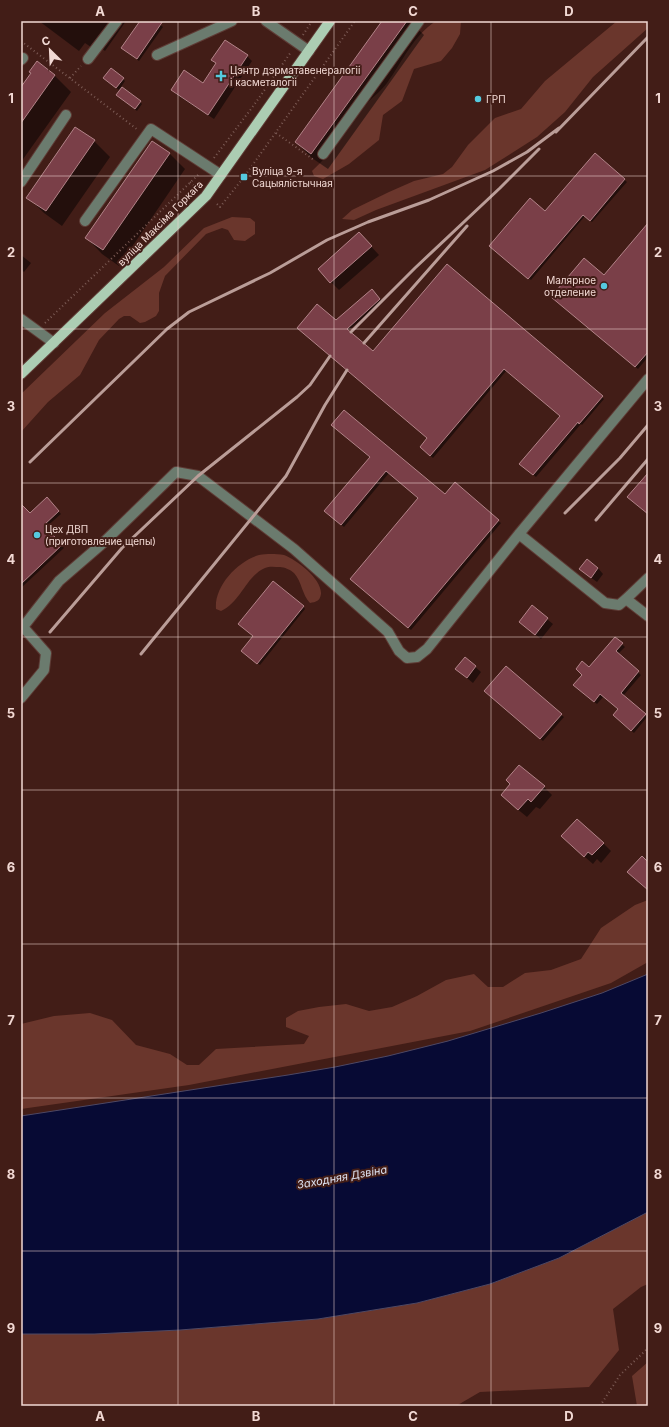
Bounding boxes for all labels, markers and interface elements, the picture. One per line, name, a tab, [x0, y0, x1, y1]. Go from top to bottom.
text: A	[95, 3, 105, 19]
text: B	[252, 3, 261, 19]
text: C	[408, 3, 418, 19]
text: D	[564, 3, 574, 19]
north arrow	[30, 30, 70, 70]
text: С	[39, 33, 52, 49]
place label: Цэнтр дэрматавенералогіі і касметалогіі	[230, 64, 360, 88]
marker: Цэнтр дэрматавенералогіі і касметалогіі	[215, 70, 227, 82]
text: 1	[8, 90, 14, 106]
text: 1	[655, 90, 661, 106]
place label: ГРП	[486, 93, 506, 105]
marker: ГРП	[473, 94, 483, 104]
place label: Вуліца 9-я Сацыялістычная	[252, 165, 333, 189]
marker: Вуліца 9-я Сацыялістычная	[239, 172, 249, 182]
street label: вуліца Максіма Горкага	[115, 178, 205, 268]
text: 2	[7, 244, 15, 260]
text: 2	[654, 244, 662, 260]
place label: Малярное отделение	[544, 274, 596, 298]
marker: Малярное отделение	[599, 281, 609, 291]
text: 3	[7, 398, 15, 414]
text: 3	[654, 398, 662, 414]
place label: Цех ДВП (приготовление щепы)	[45, 523, 156, 547]
marker: Цех ДВП (приготовление щепы)	[32, 530, 42, 540]
text: 4	[7, 551, 16, 567]
text: 4	[654, 551, 663, 567]
text: 5	[7, 705, 15, 721]
text: 5	[654, 705, 662, 721]
text: 6	[7, 859, 15, 875]
text: 6	[654, 859, 662, 875]
text: 7	[7, 1012, 15, 1028]
text: 7	[654, 1012, 662, 1028]
water label: Заходняя Дзвіна	[296, 1162, 388, 1192]
text: 8	[7, 1166, 15, 1182]
text: 8	[654, 1166, 662, 1182]
text: 9	[7, 1320, 15, 1336]
text: 9	[654, 1320, 662, 1336]
text: A	[95, 1408, 105, 1424]
text: B	[252, 1408, 261, 1424]
text: C	[408, 1408, 418, 1424]
text: D	[564, 1408, 574, 1424]

